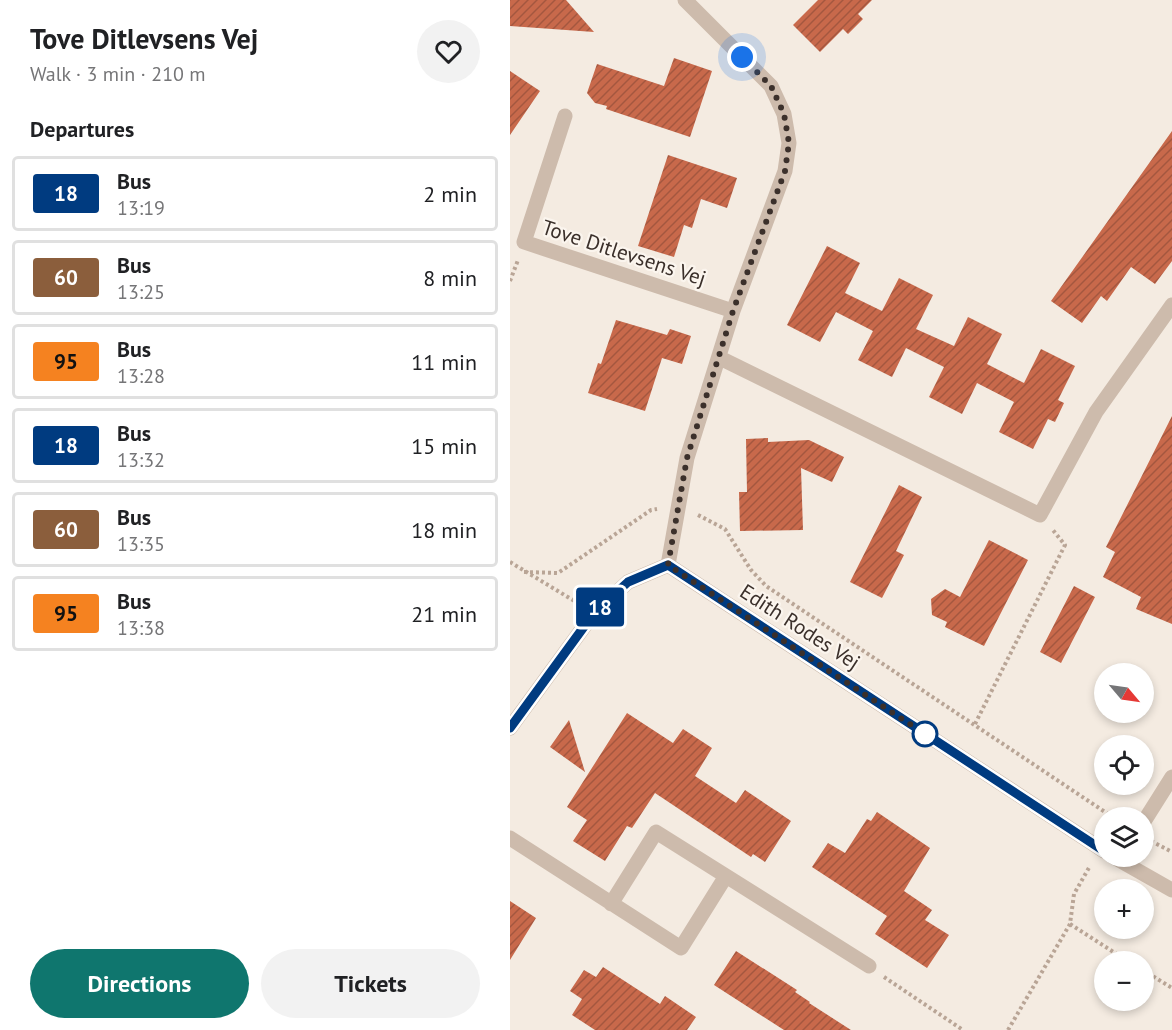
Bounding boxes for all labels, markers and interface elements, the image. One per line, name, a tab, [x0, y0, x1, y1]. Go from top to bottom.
text: Tove Ditlevsens Vej	[30, 20, 258, 57]
button: heart	[417, 20, 480, 83]
your location	[727, 42, 757, 72]
text: Walk · 3 min · 210 m	[30, 61, 206, 87]
text: Departures	[30, 115, 134, 143]
text: Bus	[117, 167, 151, 195]
text: 18	[54, 180, 78, 207]
text: 2 min	[423, 180, 477, 208]
text: 13:19	[117, 195, 165, 221]
street label: Tove Ditlevsens Vej	[539, 213, 710, 292]
text: Bus	[117, 251, 151, 279]
text: 60	[54, 264, 78, 291]
text: 8 min	[423, 264, 477, 292]
text: 13:25	[117, 279, 165, 305]
text: Bus	[117, 335, 151, 363]
text: 95	[54, 348, 78, 375]
text: 11 min	[411, 348, 477, 376]
text: 13:28	[117, 363, 165, 389]
text: Bus	[117, 419, 151, 447]
text: 18	[54, 432, 78, 459]
text: 15 min	[411, 432, 477, 460]
text: 13:32	[117, 447, 165, 473]
text: Bus	[117, 503, 151, 531]
text: 60	[54, 516, 78, 543]
text: 18 min	[411, 516, 477, 544]
text: 13:35	[117, 531, 165, 557]
street label: Edith Rodes Vej	[735, 578, 865, 675]
text: Bus	[117, 587, 151, 615]
line badge: 18	[573, 588, 627, 626]
text: 18	[588, 594, 612, 621]
text: 95	[54, 600, 78, 627]
text: 21 min	[411, 600, 477, 628]
text: 13:38	[117, 615, 165, 641]
north arrow	[1094, 663, 1154, 723]
map controls	[1094, 663, 1154, 1011]
unlabelled marker	[912, 721, 938, 747]
button: locate	[1094, 735, 1154, 795]
button: layers	[1094, 807, 1154, 867]
button: +	[1094, 879, 1154, 939]
button: Directions	[30, 949, 249, 1018]
button: Tickets	[261, 949, 480, 1018]
button: −	[1094, 951, 1154, 1011]

